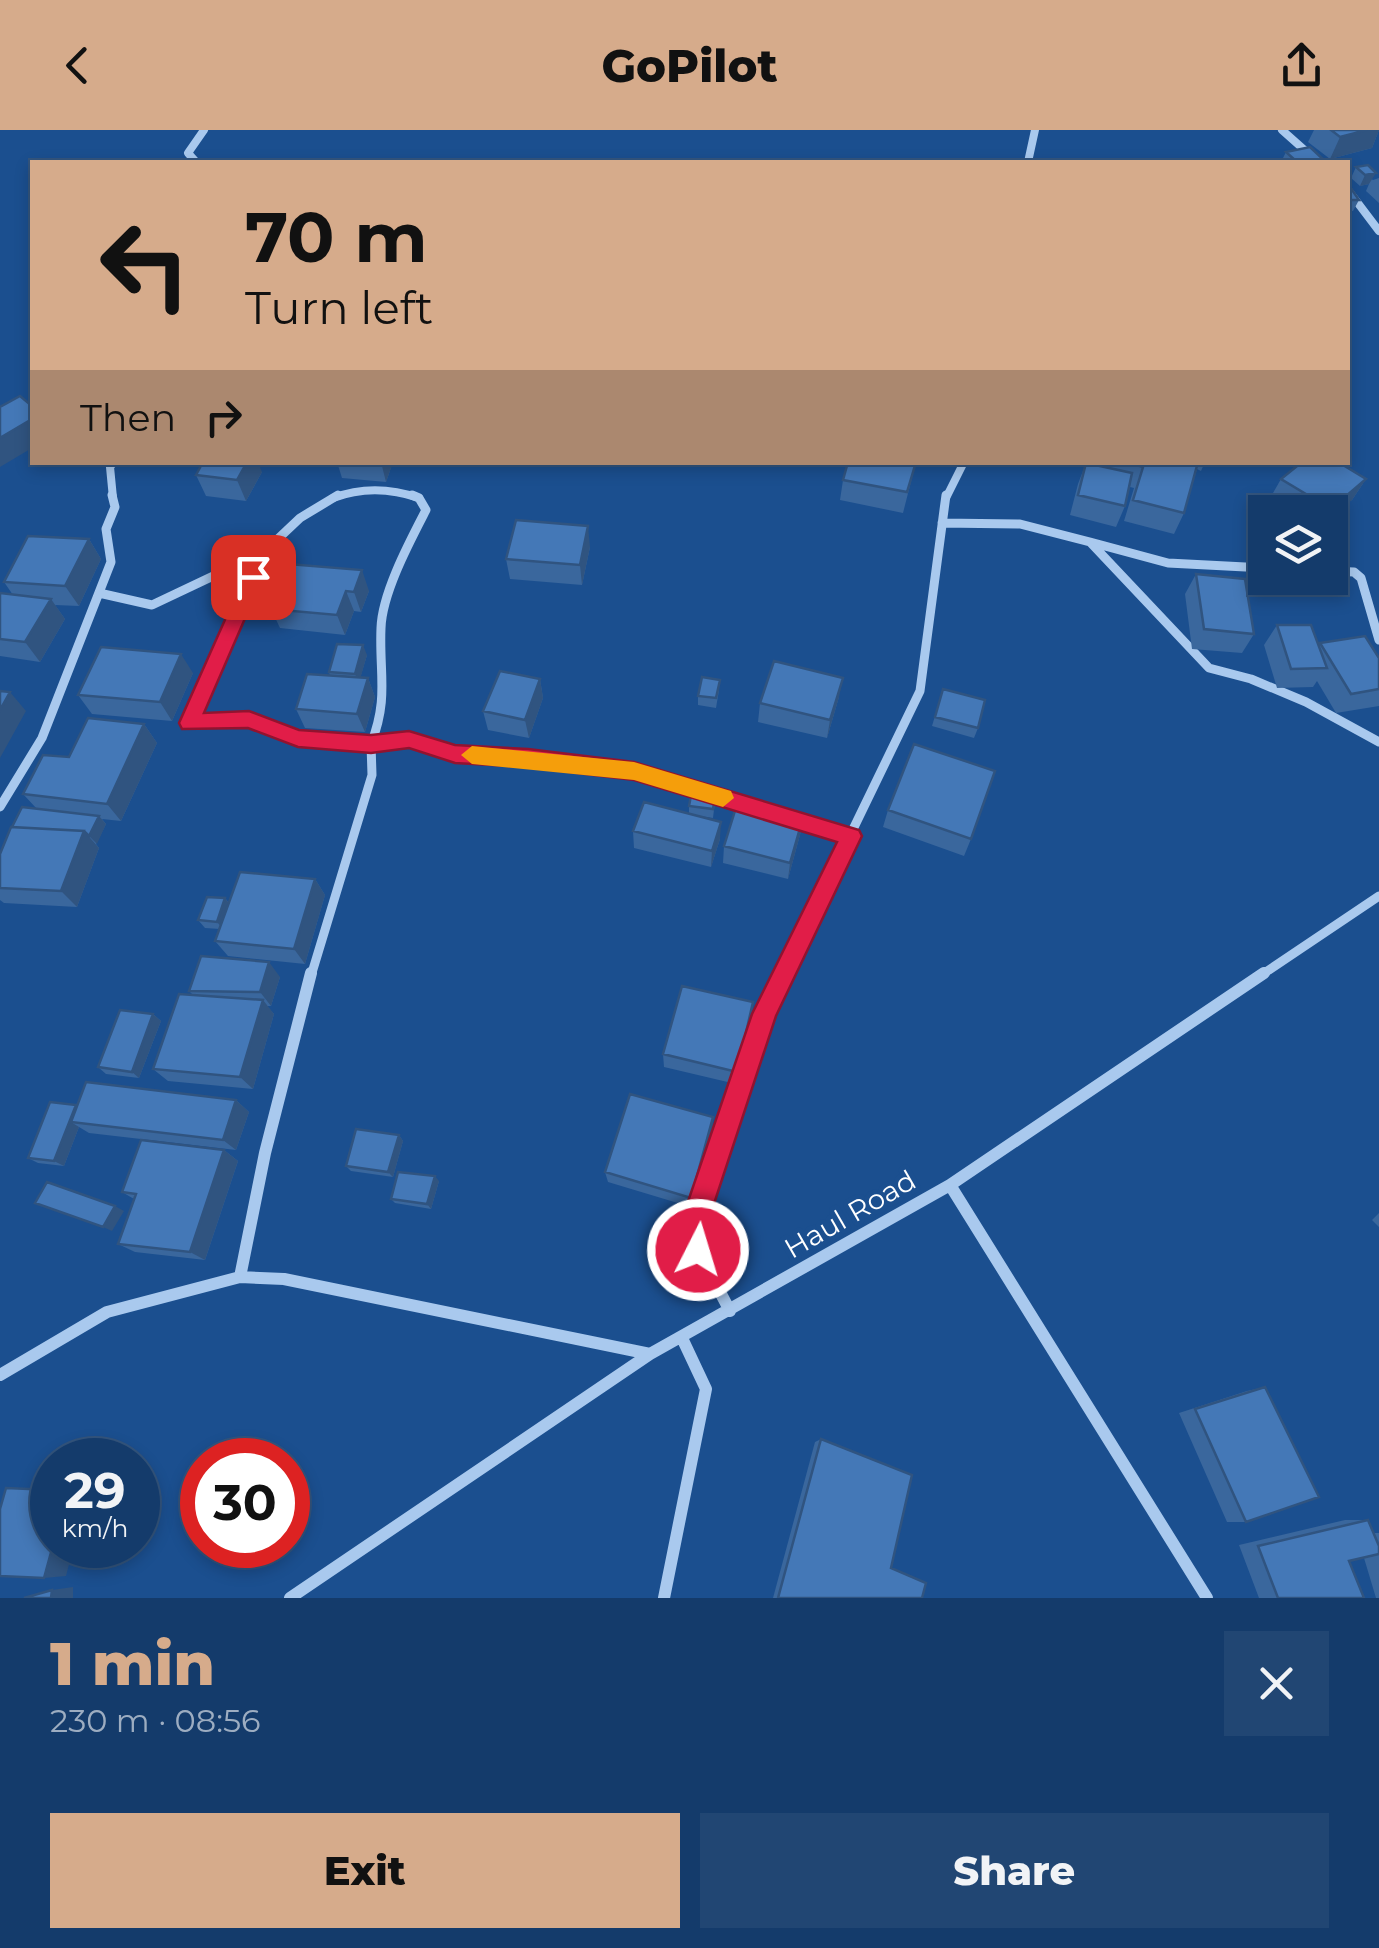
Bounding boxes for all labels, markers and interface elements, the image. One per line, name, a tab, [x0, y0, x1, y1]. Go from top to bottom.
icon: back	[50, 38, 105, 93]
text: GoPilot	[601, 38, 778, 93]
icon: share	[1274, 38, 1329, 93]
text: 70 m	[245, 194, 428, 280]
icon: left	[80, 200, 210, 330]
text: Turn left	[245, 280, 433, 335]
icon: right	[196, 390, 251, 445]
text: Then	[80, 394, 176, 441]
map controls	[1248, 495, 1348, 595]
button: layers	[1248, 495, 1348, 595]
pin	[211, 535, 296, 620]
icon: arrive	[226, 550, 281, 605]
street label: Haul Road	[778, 1163, 922, 1265]
position arrow	[646, 1198, 750, 1302]
speed limit sign: 30	[180, 1438, 310, 1568]
text: 29	[64, 1460, 126, 1521]
text: km/h	[62, 1513, 128, 1543]
text: 1 min	[50, 1627, 215, 1700]
button: close	[1224, 1631, 1329, 1736]
text: 230 m · 08:56	[50, 1701, 261, 1740]
button: Exit	[50, 1813, 680, 1928]
button: Share	[700, 1813, 1329, 1928]

